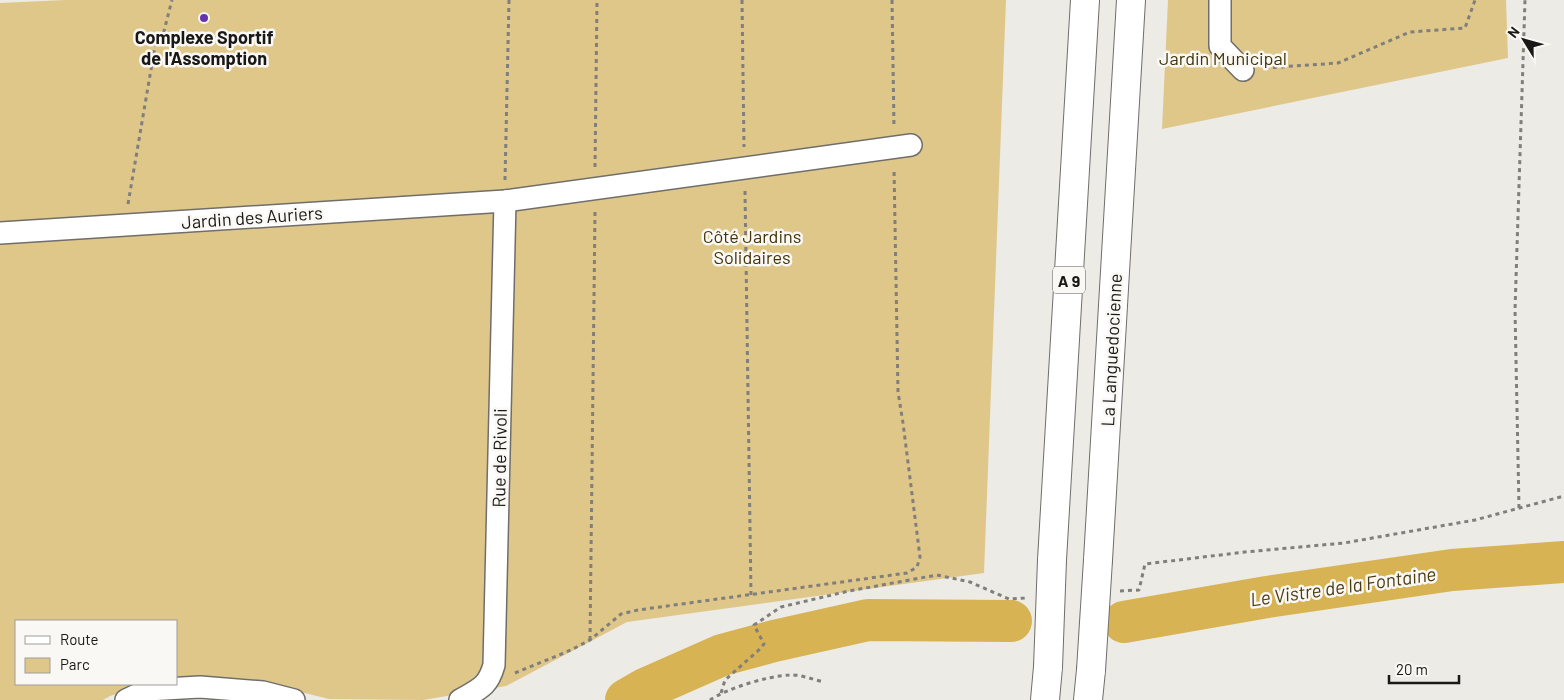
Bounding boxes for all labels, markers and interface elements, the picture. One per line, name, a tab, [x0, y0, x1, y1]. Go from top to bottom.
marker: Complexe Sportif de l'Assomption	[198, 12, 210, 24]
north arrow	[1499, 15, 1549, 65]
text: N	[1504, 23, 1523, 41]
place label: Complexe Sportif de l'Assomption	[135, 26, 273, 69]
park label: Jardin Municipal	[1159, 47, 1287, 69]
street label: Jardin des Auriers	[181, 201, 323, 233]
park label: Côté Jardins Solidaires	[703, 225, 801, 268]
road number: A 9	[1053, 266, 1085, 294]
street label: La Languedocienne	[1096, 273, 1126, 427]
street label: Rue de Rivoli	[487, 408, 511, 508]
water label: Le Vistre de la Fontaine	[1249, 562, 1438, 610]
legend	[15, 620, 178, 685]
text: Route	[60, 630, 99, 648]
scale bar	[1389, 652, 1459, 684]
text: Parc	[60, 655, 90, 673]
text: 20 m	[1396, 660, 1428, 678]

